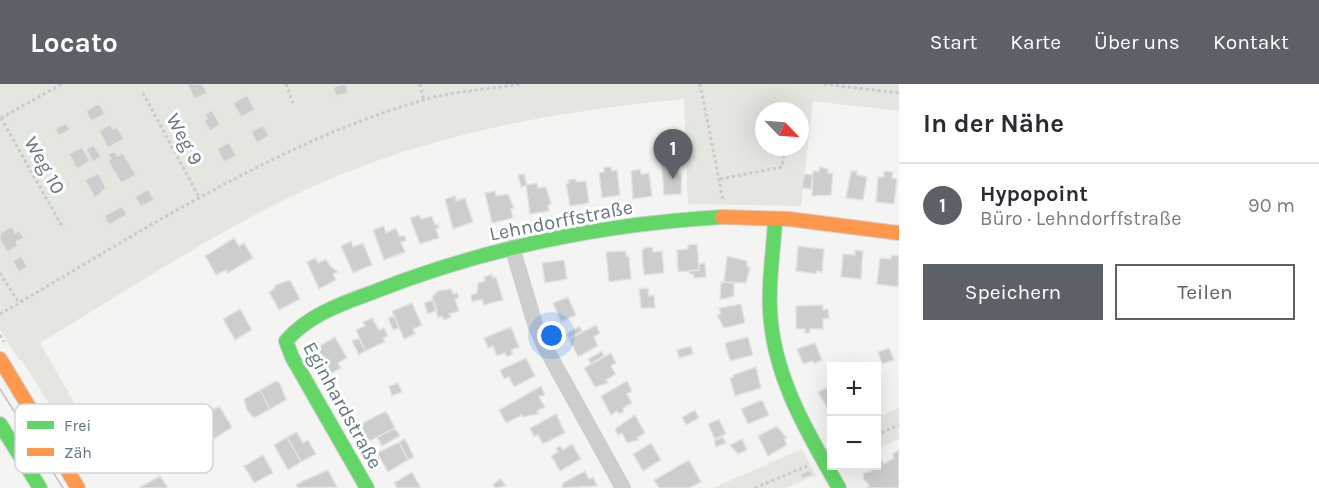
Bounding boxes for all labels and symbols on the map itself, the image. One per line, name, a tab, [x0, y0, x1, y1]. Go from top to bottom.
north arrow	[755, 102, 809, 156]
street label: Weg 9	[161, 109, 208, 169]
pin: 1	[654, 130, 692, 179]
street label: Weg 10	[19, 133, 70, 198]
street label: Lehndorffstraße	[487, 195, 635, 246]
your location	[537, 321, 566, 350]
street label: Eginhardstraße	[298, 338, 387, 473]
legend	[15, 404, 213, 473]
text: Frei	[64, 416, 91, 435]
text: Zäh	[64, 443, 92, 462]

